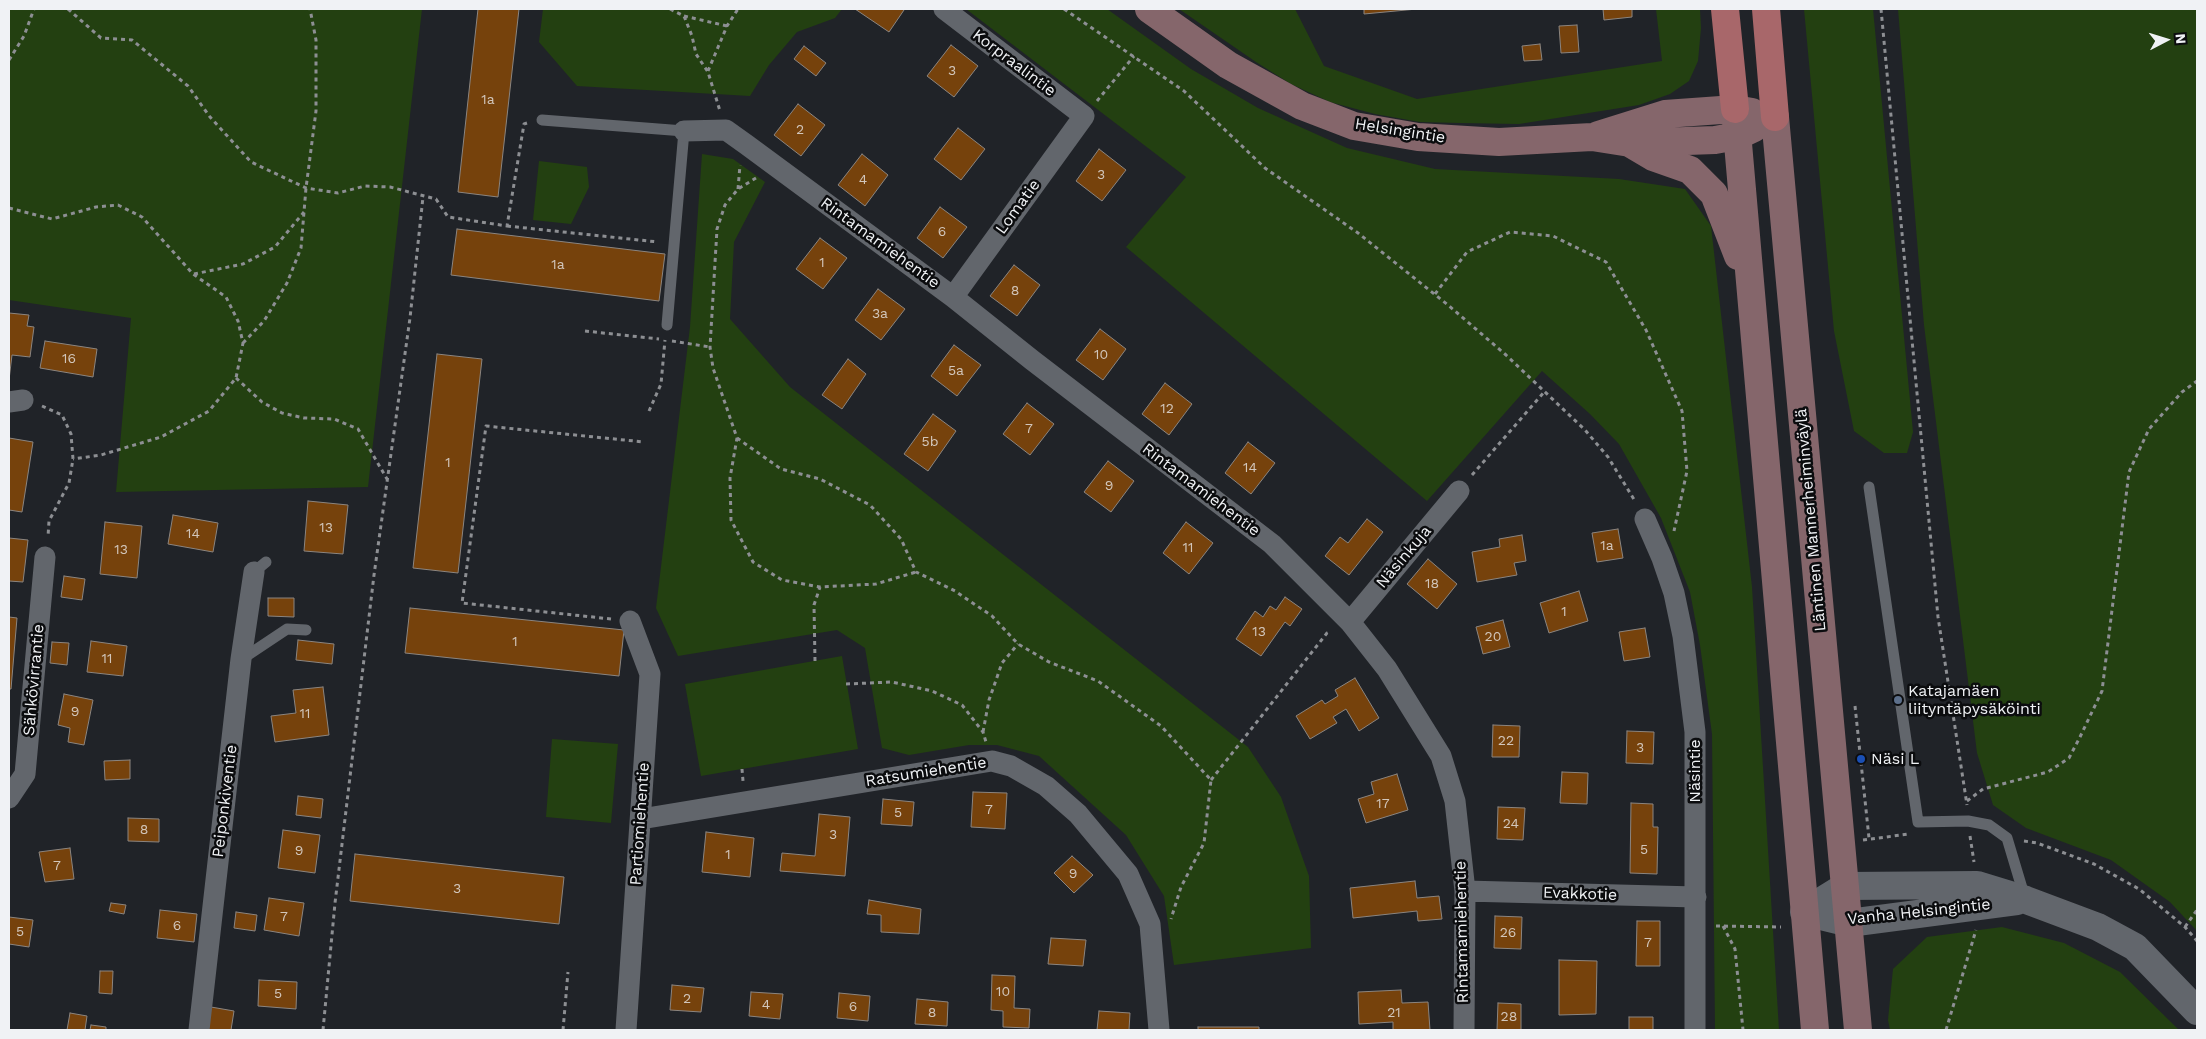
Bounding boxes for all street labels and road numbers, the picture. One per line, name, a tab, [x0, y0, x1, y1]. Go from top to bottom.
street label: Korpraalintie	[968, 25, 1060, 101]
street label: Helsingintie	[1354, 114, 1446, 148]
street label: Lomatie	[992, 176, 1044, 238]
street label: Rintamamiehentie	[817, 193, 943, 293]
street label: Läntinen Mannerheiminväylä	[1792, 408, 1830, 632]
street label: Rintamamiehentie	[1138, 439, 1264, 541]
street label: Näsinkuja	[1372, 522, 1436, 592]
street label: Sähkövirrantie	[20, 623, 48, 737]
street label: Näsintie	[1685, 739, 1705, 803]
street label: Peiponkiventie	[209, 744, 241, 858]
street label: Ratsumiehentie	[864, 753, 988, 791]
street label: Partiomiehentie	[626, 762, 654, 886]
street label: Rintamamiehentie	[1451, 861, 1473, 1003]
street label: Evakkotie	[1543, 883, 1617, 905]
street label: Vanha Helsingintie	[1846, 895, 1992, 929]

